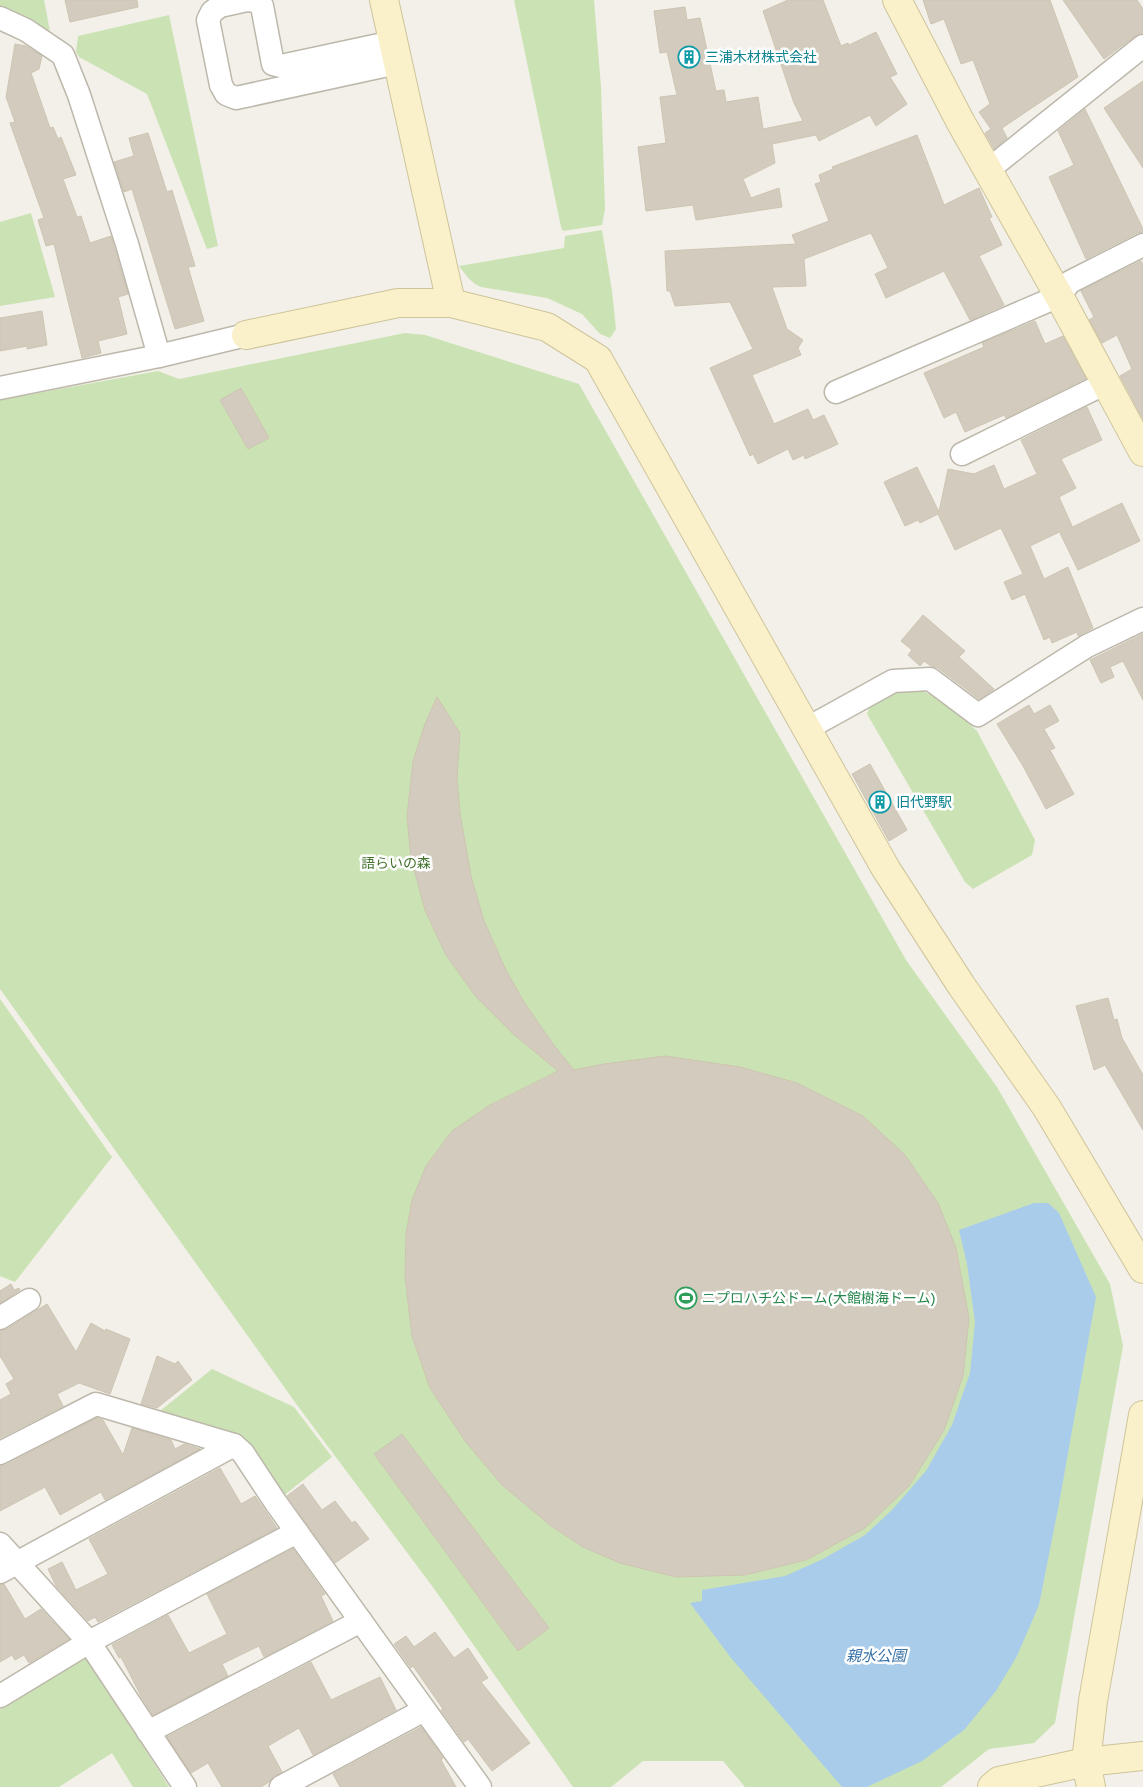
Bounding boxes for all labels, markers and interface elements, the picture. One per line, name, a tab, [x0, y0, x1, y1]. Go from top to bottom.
building icon: 三浦木材株式会社	[677, 45, 701, 69]
place label: 三浦木材株式会社	[705, 48, 817, 65]
building icon: 旧代野駅	[868, 790, 892, 814]
place label: 旧代野駅	[896, 793, 952, 810]
park label: 語らいの森	[361, 854, 431, 871]
sports icon: ニプロハチ公ドーム(大館樹海ドーム)	[674, 1286, 698, 1310]
place label: ニプロハチ公ドーム(大館樹海ドーム)	[702, 1289, 936, 1306]
water label: 親水公園	[846, 1646, 908, 1664]

